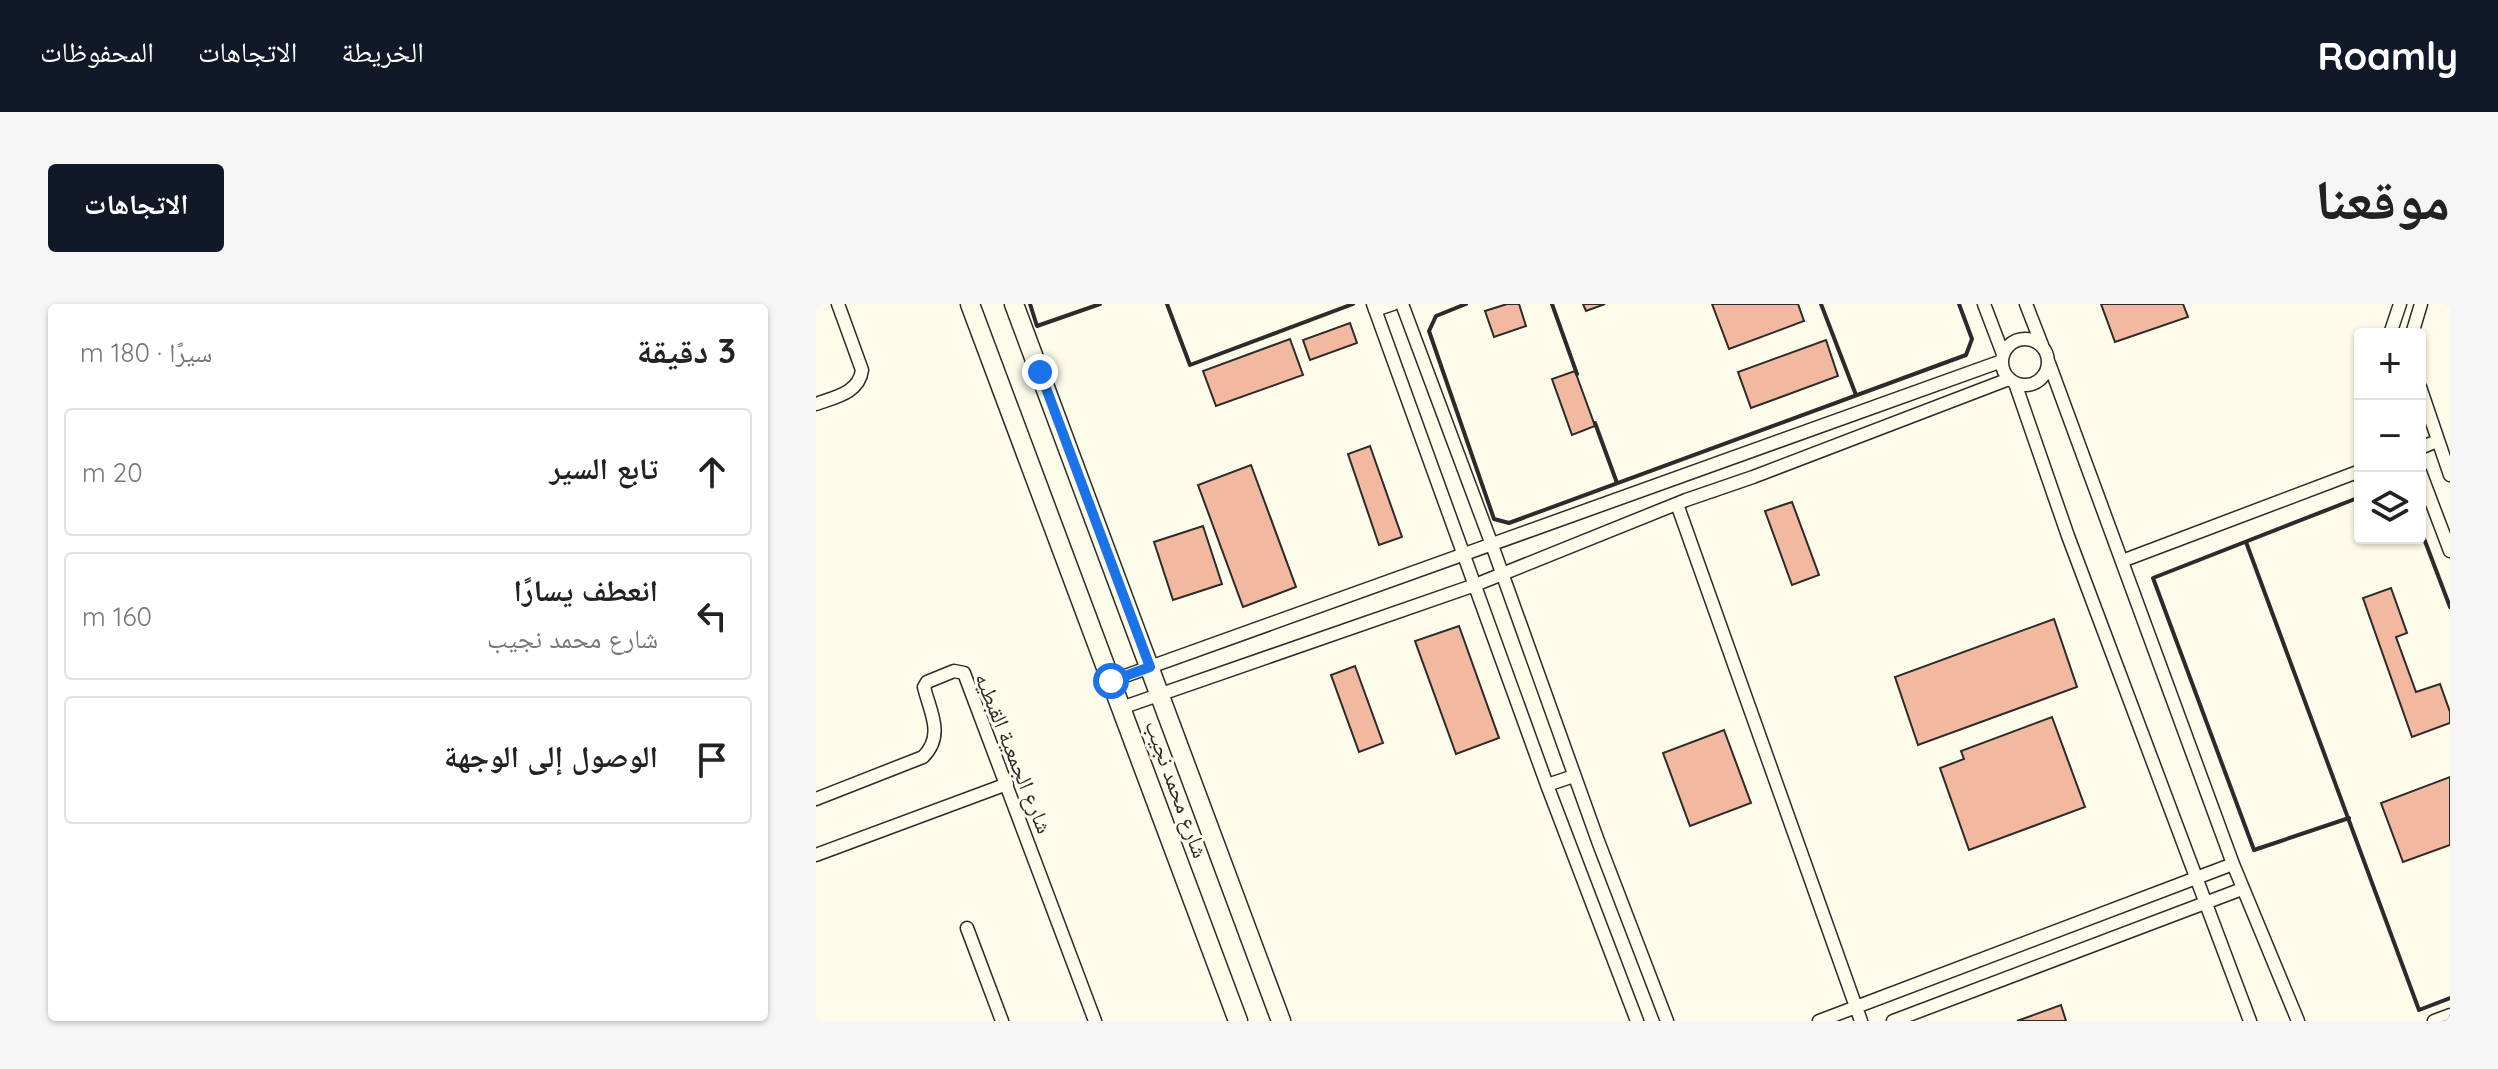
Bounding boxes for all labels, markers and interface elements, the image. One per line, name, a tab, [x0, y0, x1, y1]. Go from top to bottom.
text: Roamly	[2317, 32, 2458, 80]
text: المحفوظات	[40, 34, 154, 69]
text: الاتجاهات	[198, 34, 297, 69]
text: الخريطة	[341, 34, 424, 69]
button: الاتجاهات	[48, 164, 224, 252]
text: موقعنا	[2315, 164, 2450, 234]
map controls	[2354, 328, 2426, 544]
button: +	[2354, 328, 2426, 400]
text: 3 دقيقة	[637, 329, 736, 372]
text: سيرًا · 180 m	[80, 336, 212, 369]
route end	[1022, 354, 1058, 390]
button: −	[2354, 400, 2426, 472]
text: تابع السير	[550, 449, 658, 487]
icon: ahead	[690, 450, 734, 494]
text: 20 m	[82, 456, 143, 489]
button: layers	[2354, 472, 2426, 544]
text: انعطف يسارًا	[514, 571, 658, 609]
icon: left	[690, 594, 734, 638]
text: 160 m	[82, 600, 152, 633]
text: شارع محمد نجيب	[487, 622, 658, 655]
route start	[1093, 663, 1129, 699]
street label: شارع الجمعية القبطيه	[969, 668, 1059, 838]
street label: شارع محمد نجيب	[1139, 716, 1215, 862]
text: الوصول إلى الوجهة	[444, 737, 658, 775]
icon: arrive	[690, 738, 734, 782]

